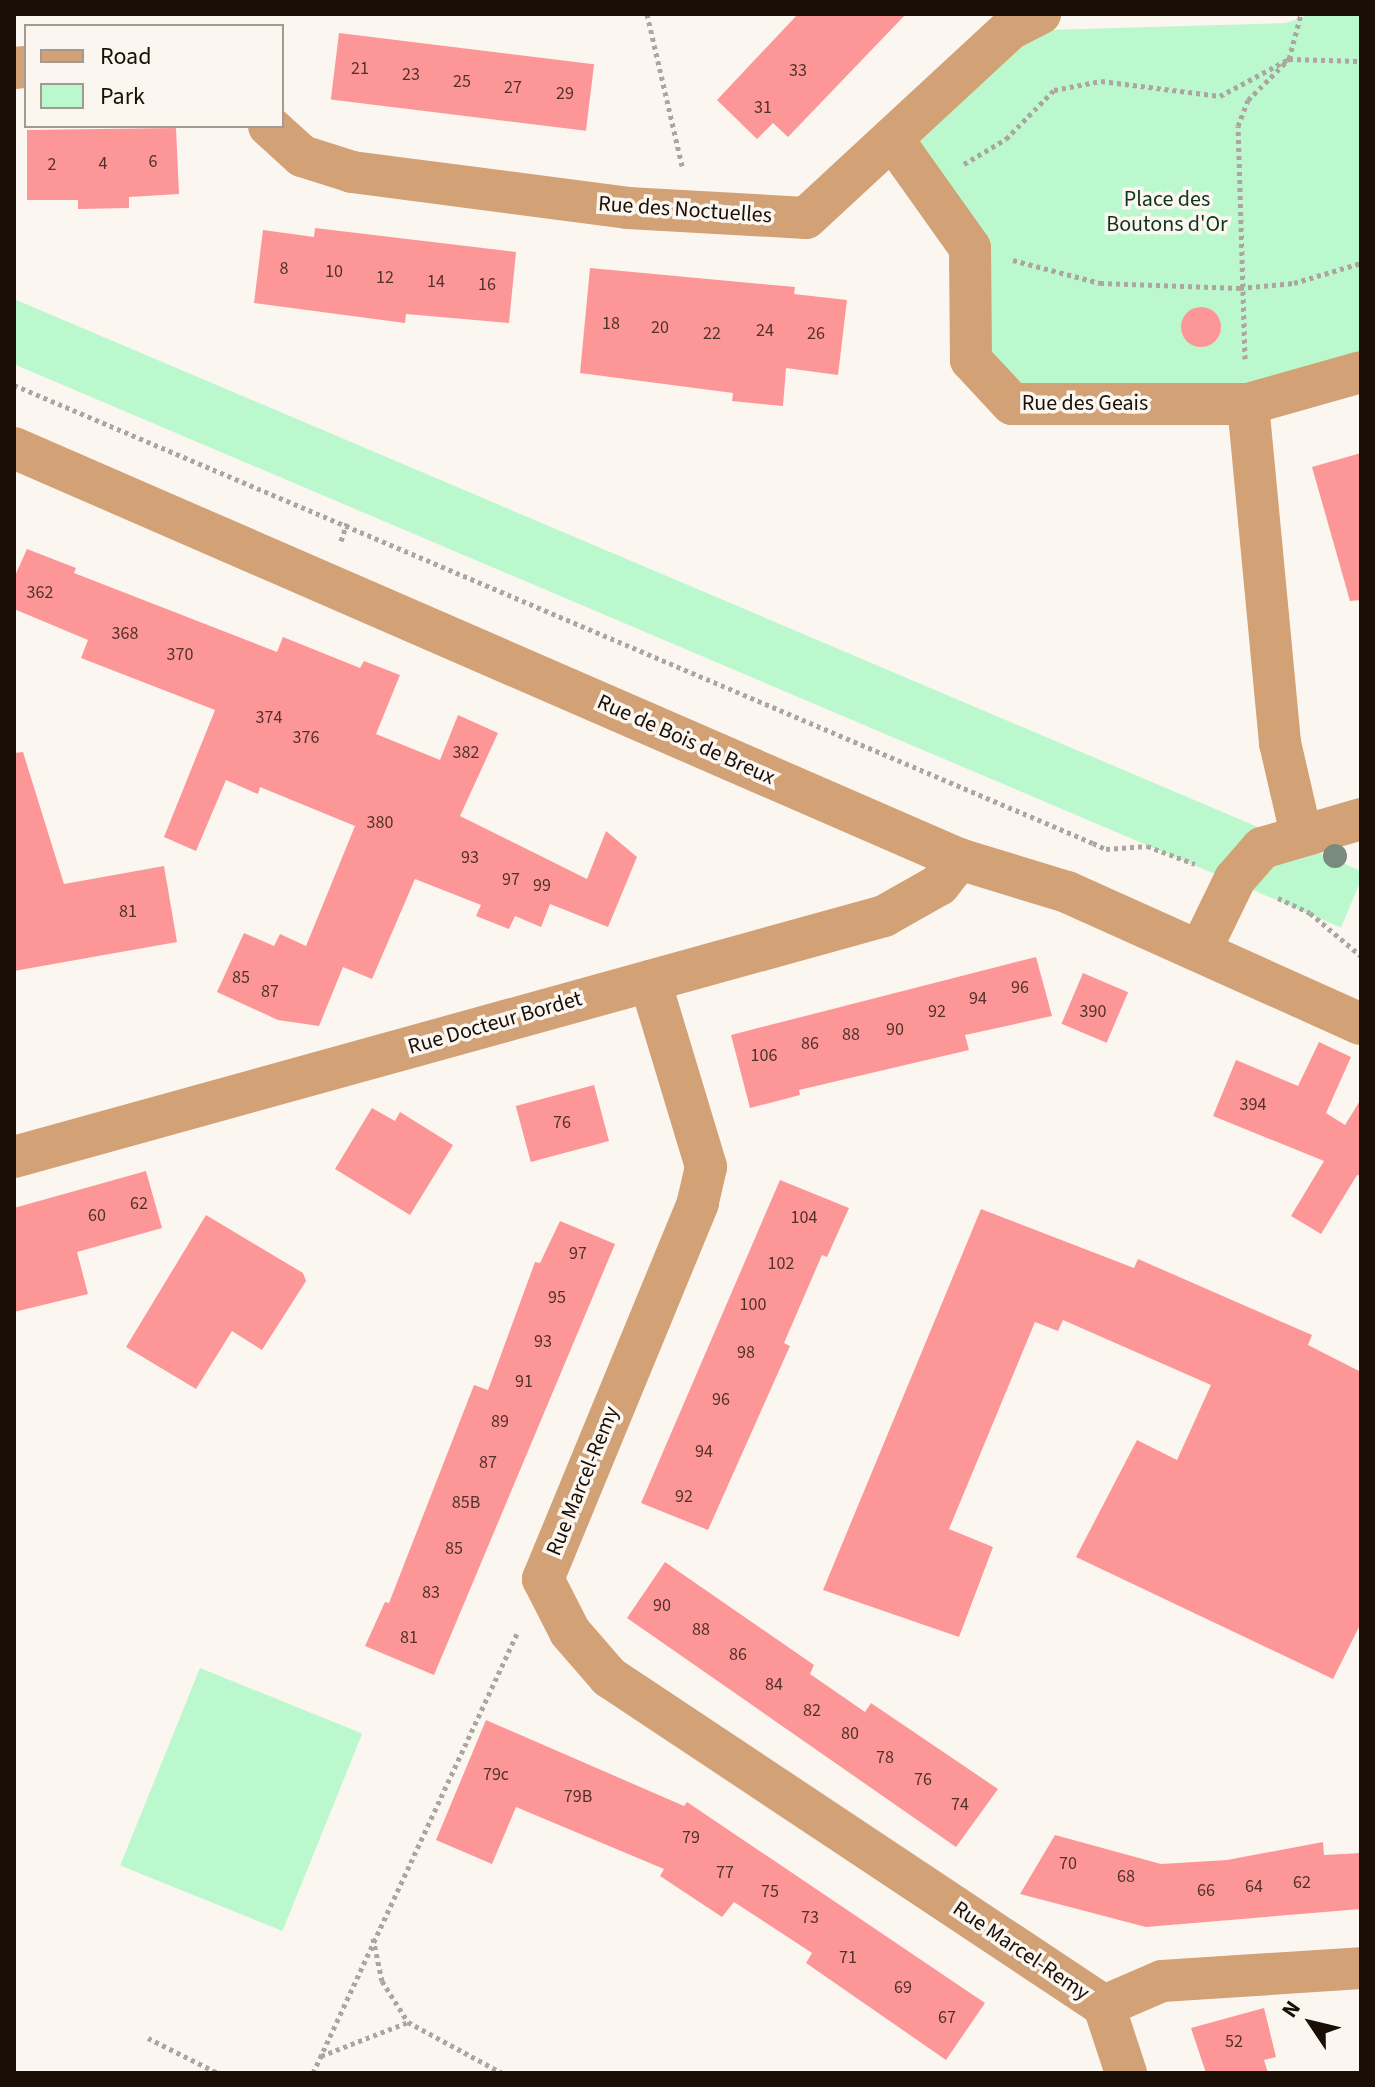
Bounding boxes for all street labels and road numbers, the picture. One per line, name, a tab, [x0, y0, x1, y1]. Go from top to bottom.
street label: Rue des Noctuelles	[597, 191, 773, 229]
street label: Rue des Geais	[1022, 391, 1148, 417]
street label: Rue de Bois de Breux	[593, 689, 779, 791]
street label: Rue Docteur Bordet	[405, 986, 585, 1060]
street label: Rue Marcel-Remy	[541, 1402, 625, 1560]
street label: Rue Marcel-Remy	[948, 1896, 1094, 2006]

